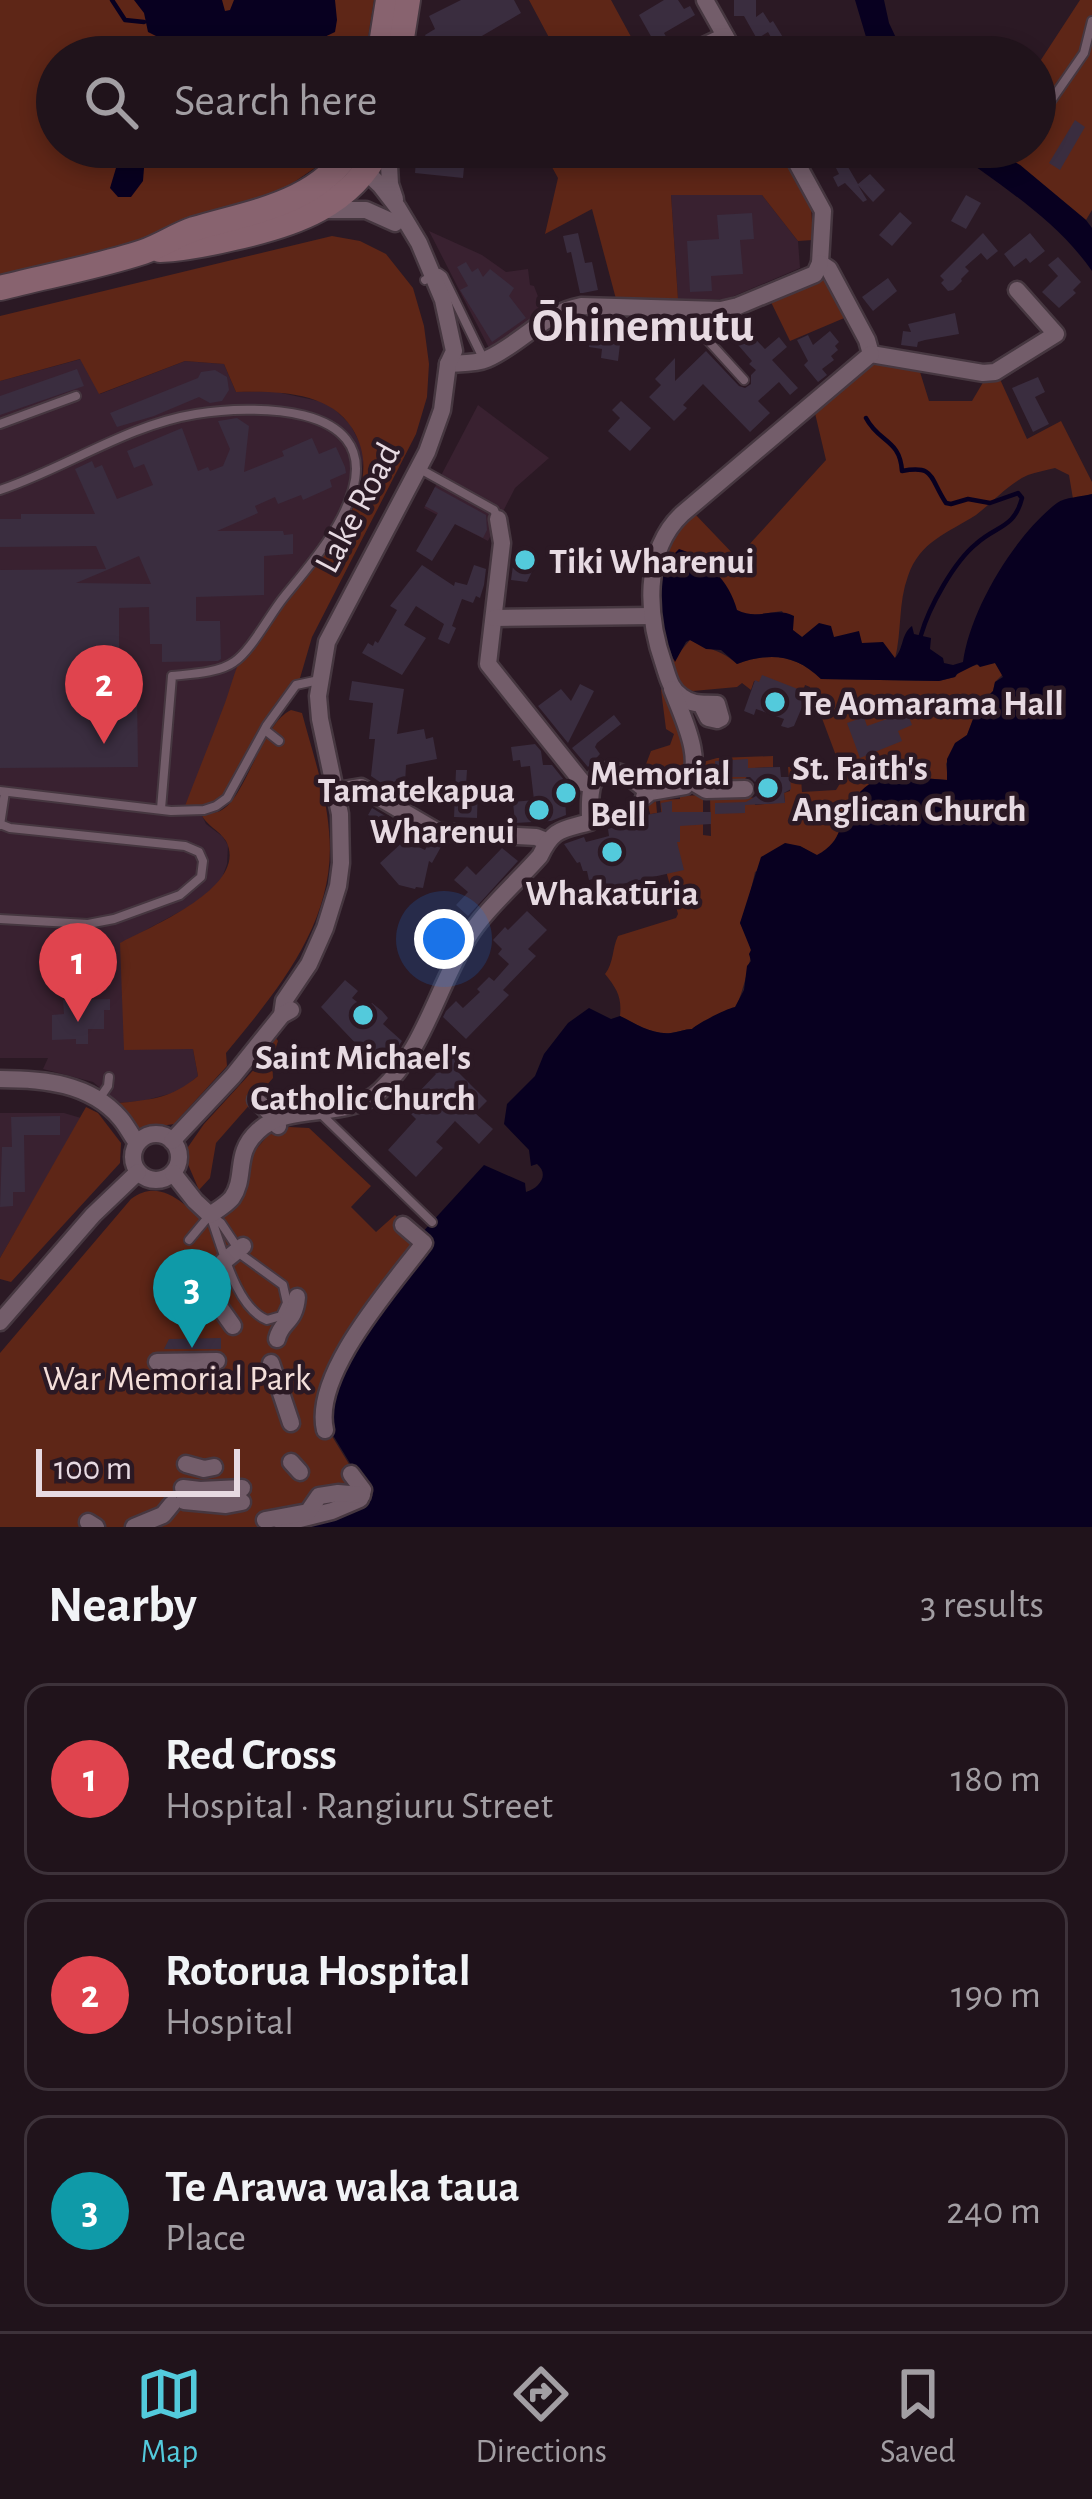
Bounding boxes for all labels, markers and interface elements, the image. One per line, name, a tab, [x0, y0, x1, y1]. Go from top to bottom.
search box	[36, 36, 1056, 168]
icon: search	[78, 69, 144, 135]
text: Search here	[174, 79, 377, 124]
district label: Ōhinemutu	[532, 299, 754, 351]
street label: Lake Road	[309, 437, 407, 579]
place label: Tiki Wharenui	[549, 544, 755, 580]
marker: Tiki Wharenui	[512, 547, 538, 573]
pin: 2	[65, 645, 143, 744]
place label: Te Aomarama Hall	[799, 686, 1064, 722]
marker: Te Aomarama Hall	[762, 689, 788, 715]
place label: St. Faith's Anglican Church	[792, 751, 1026, 828]
place label: Memorial Bell	[590, 756, 730, 833]
place label: Tamatekapua Wharenui	[318, 773, 515, 850]
marker: St. Faith's Anglican Church	[755, 775, 781, 801]
marker: Memorial Bell	[553, 780, 579, 806]
marker: Tamatekapua Wharenui	[526, 797, 552, 823]
marker: Whakatūria	[599, 839, 625, 865]
place label: Whakatūria	[525, 876, 699, 912]
your location	[414, 909, 474, 969]
pin: 1	[39, 923, 117, 1022]
marker: Saint Michael's Catholic Church	[350, 1002, 376, 1028]
place label: Saint Michael's Catholic Church	[250, 1040, 476, 1117]
pin: 3	[153, 1249, 231, 1348]
park label: War Memorial Park	[43, 1361, 312, 1397]
scale bar	[36, 1443, 240, 1496]
text: 100 m	[54, 1453, 132, 1486]
text: Nearby	[48, 1580, 197, 1631]
text: 3 results	[920, 1586, 1044, 1625]
text: Red Cross	[165, 1733, 337, 1778]
text: 1	[83, 1760, 97, 1799]
text: 180 m	[951, 1760, 1041, 1799]
text: Hospital · Rangiuru Street	[165, 1787, 553, 1826]
text: Rotorua Hospital	[165, 1949, 471, 1994]
text: 2	[81, 1976, 99, 2015]
text: 190 m	[951, 1976, 1041, 2015]
text: Hospital	[165, 2003, 294, 2042]
text: Te Arawa waka taua	[165, 2165, 520, 2210]
text: 3	[82, 2192, 98, 2231]
text: 240 m	[946, 2192, 1041, 2231]
text: Place	[165, 2219, 246, 2258]
tab: Map	[136, 2361, 202, 2473]
tab: Directions	[475, 2361, 607, 2473]
tab: Saved	[880, 2361, 955, 2473]

